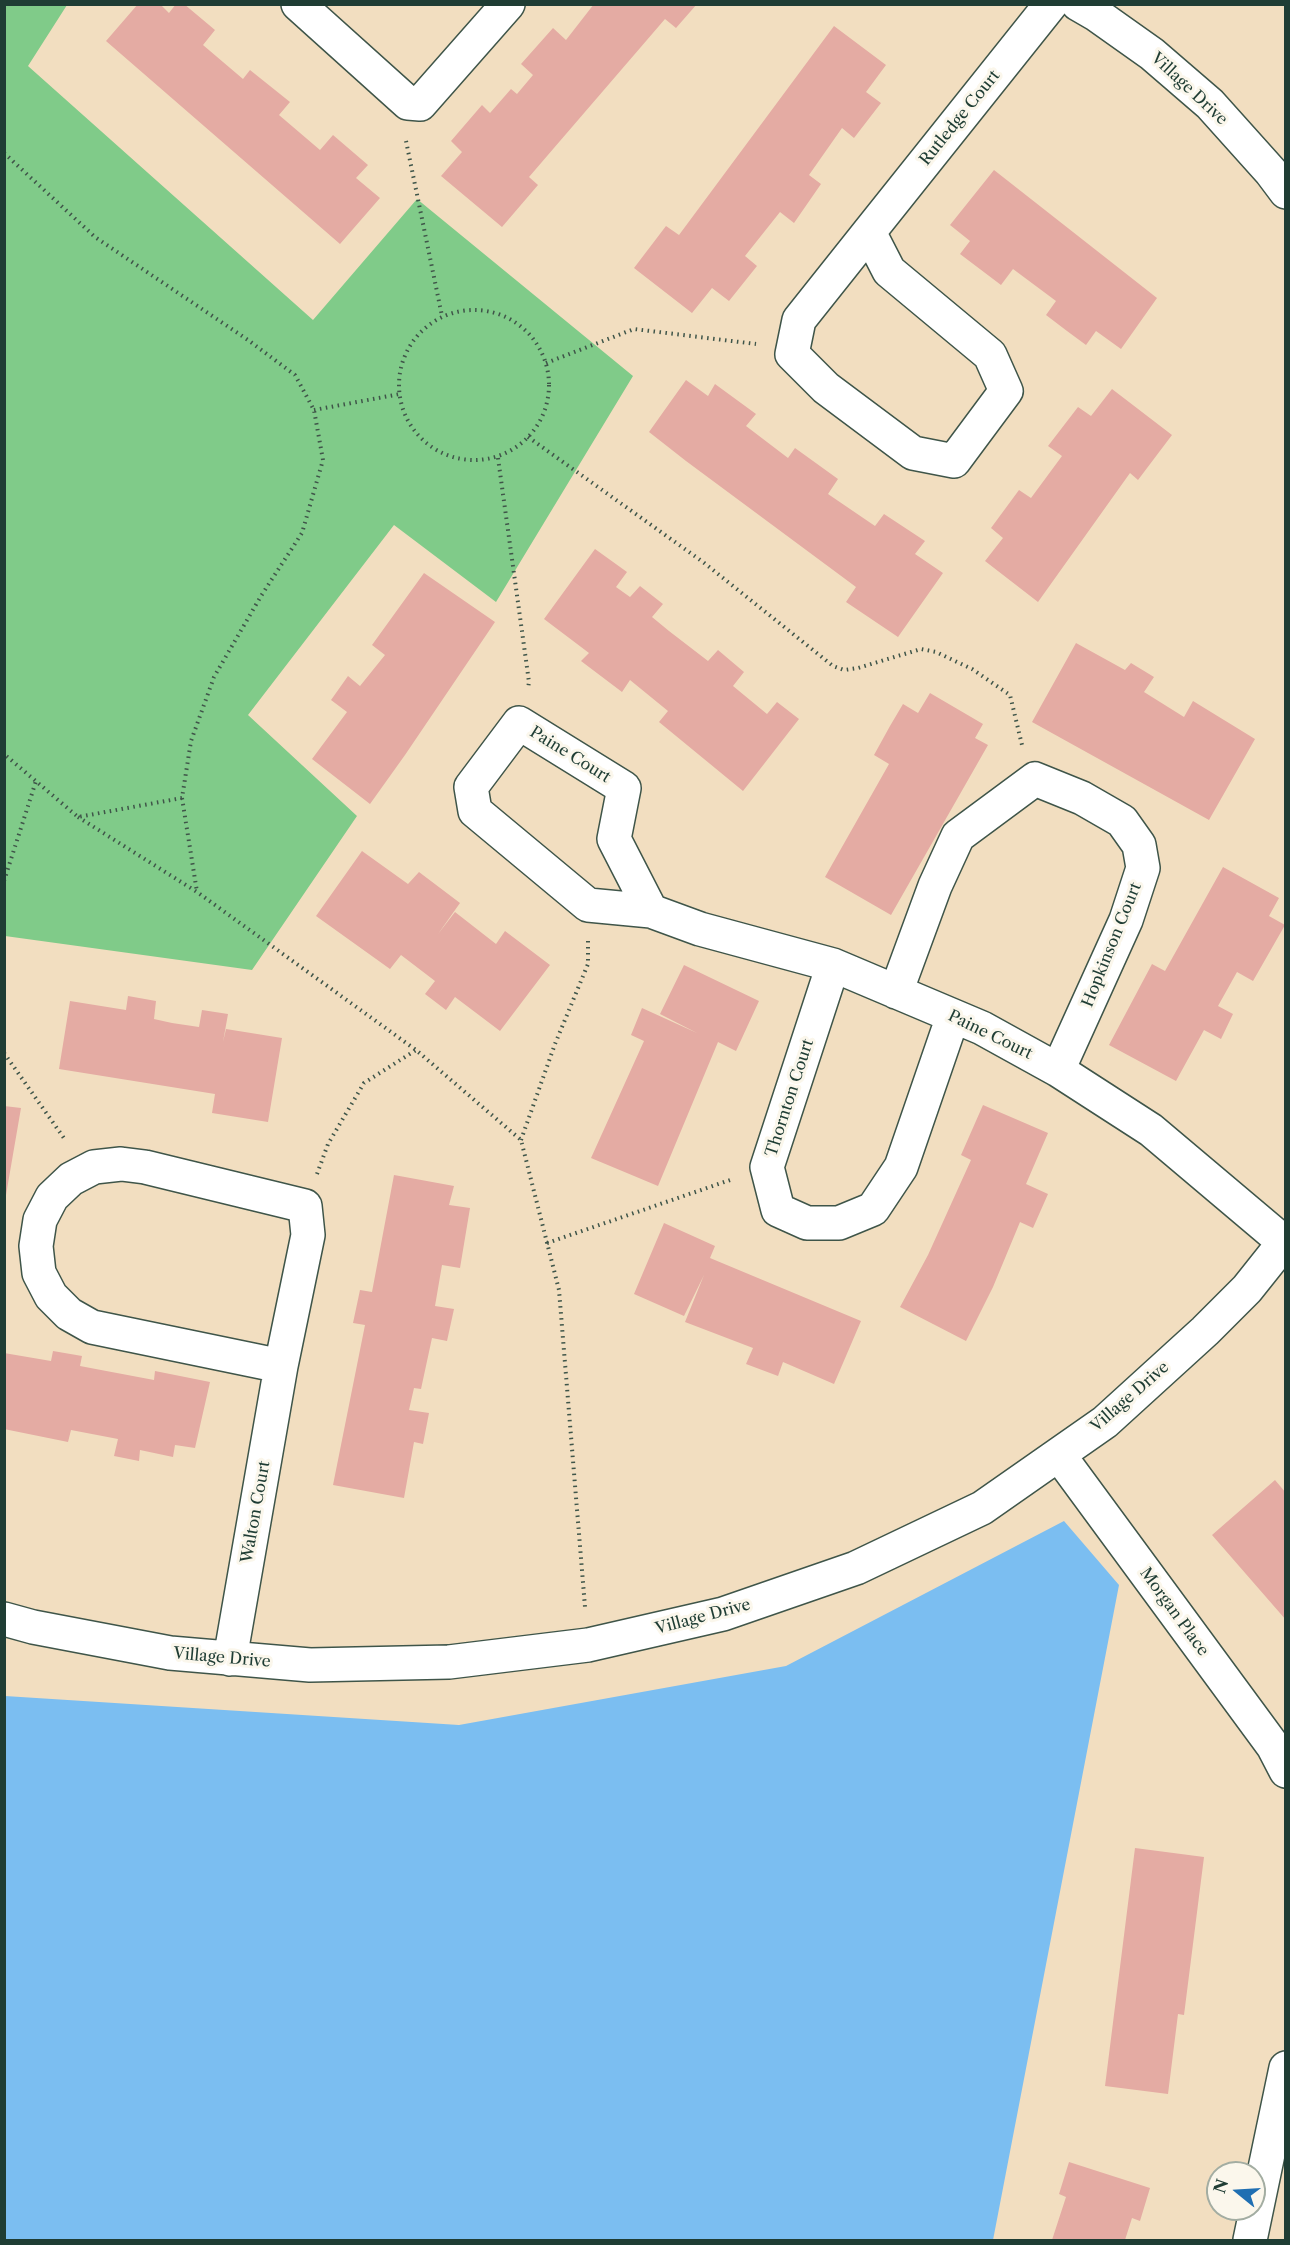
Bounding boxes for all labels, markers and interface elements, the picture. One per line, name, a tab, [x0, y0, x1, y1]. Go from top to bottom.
street label: Village Drive	[1147, 49, 1231, 129]
street label: Rutledge Court	[916, 67, 1004, 169]
street label: Paine Court	[526, 723, 614, 787]
street label: Hopkinson Court	[1078, 880, 1146, 1010]
street label: Paine Court	[945, 1006, 1035, 1064]
street label: Thornton Court	[762, 1037, 818, 1159]
street label: Village Drive	[1087, 1358, 1173, 1436]
street label: Walton Court	[238, 1459, 274, 1565]
street label: Morgan Place	[1136, 1564, 1212, 1660]
street label: Village Drive	[653, 1595, 753, 1639]
street label: Village Drive	[173, 1644, 271, 1672]
north arrow	[1206, 2161, 1266, 2221]
text: N	[1209, 2176, 1232, 2196]

